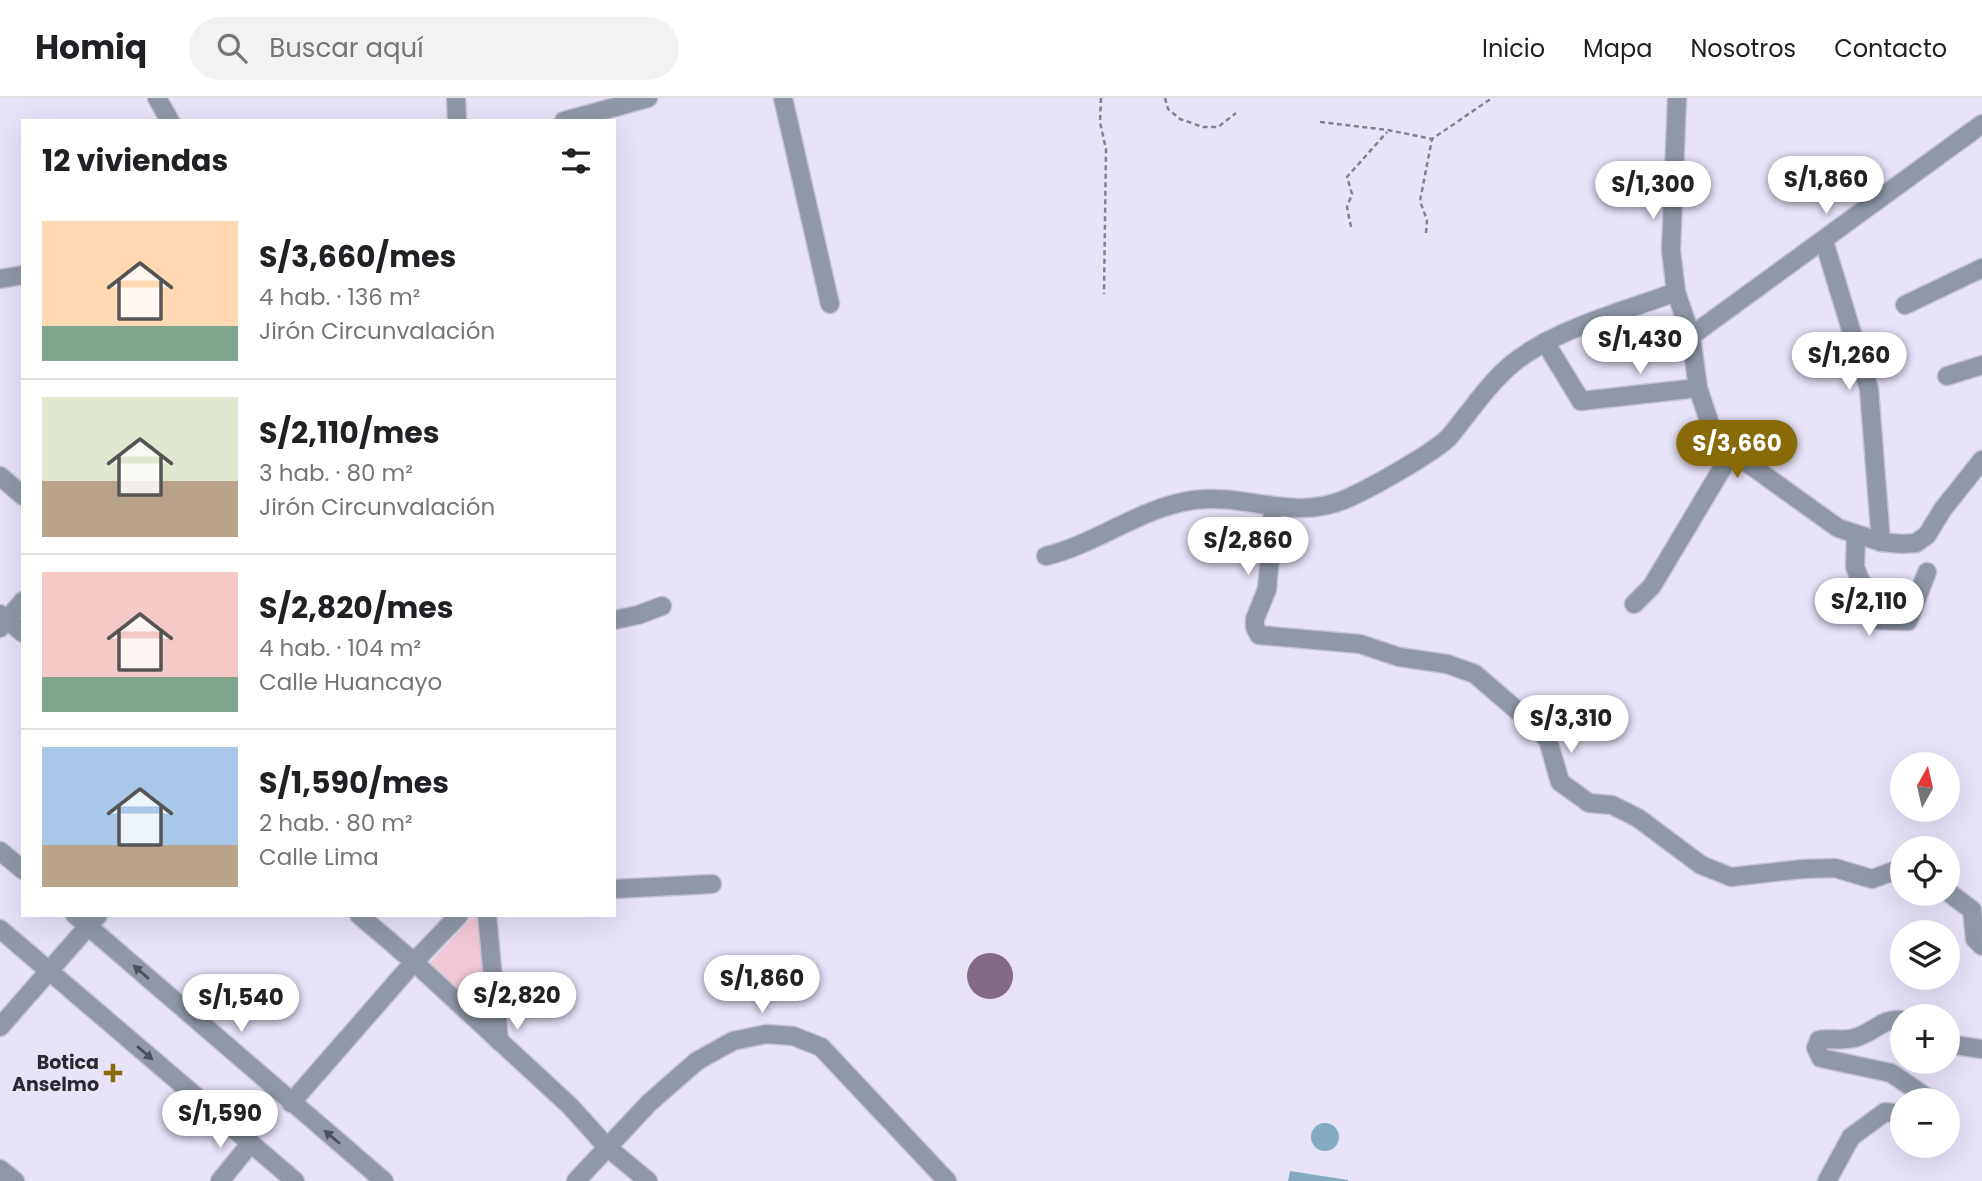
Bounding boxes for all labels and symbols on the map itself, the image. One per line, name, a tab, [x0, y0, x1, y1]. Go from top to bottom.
pin: S/1,860	[1761, 156, 1891, 216]
pin: S/1,300	[1588, 162, 1718, 221]
pin: S/1,430	[1575, 316, 1705, 376]
pin: S/1,260	[1784, 332, 1914, 392]
pin: S/3,660	[1672, 420, 1802, 480]
pin: S/2,860	[1183, 518, 1313, 577]
pin: S/2,110	[1804, 578, 1934, 638]
pin: S/3,310	[1506, 696, 1636, 755]
north arrow	[1890, 752, 1960, 822]
pin: S/1,860	[697, 956, 827, 1015]
one-way arrow	[132, 964, 150, 980]
pin: S/2,820	[452, 972, 582, 1032]
pin: S/1,540	[176, 974, 306, 1034]
one-way arrow	[137, 1045, 154, 1060]
place label: Botica Anselmo	[12, 1049, 99, 1098]
marker: Botica Anselmo	[105, 1065, 121, 1081]
pin: S/1,590	[155, 1090, 285, 1150]
one-way arrow	[323, 1130, 340, 1145]

